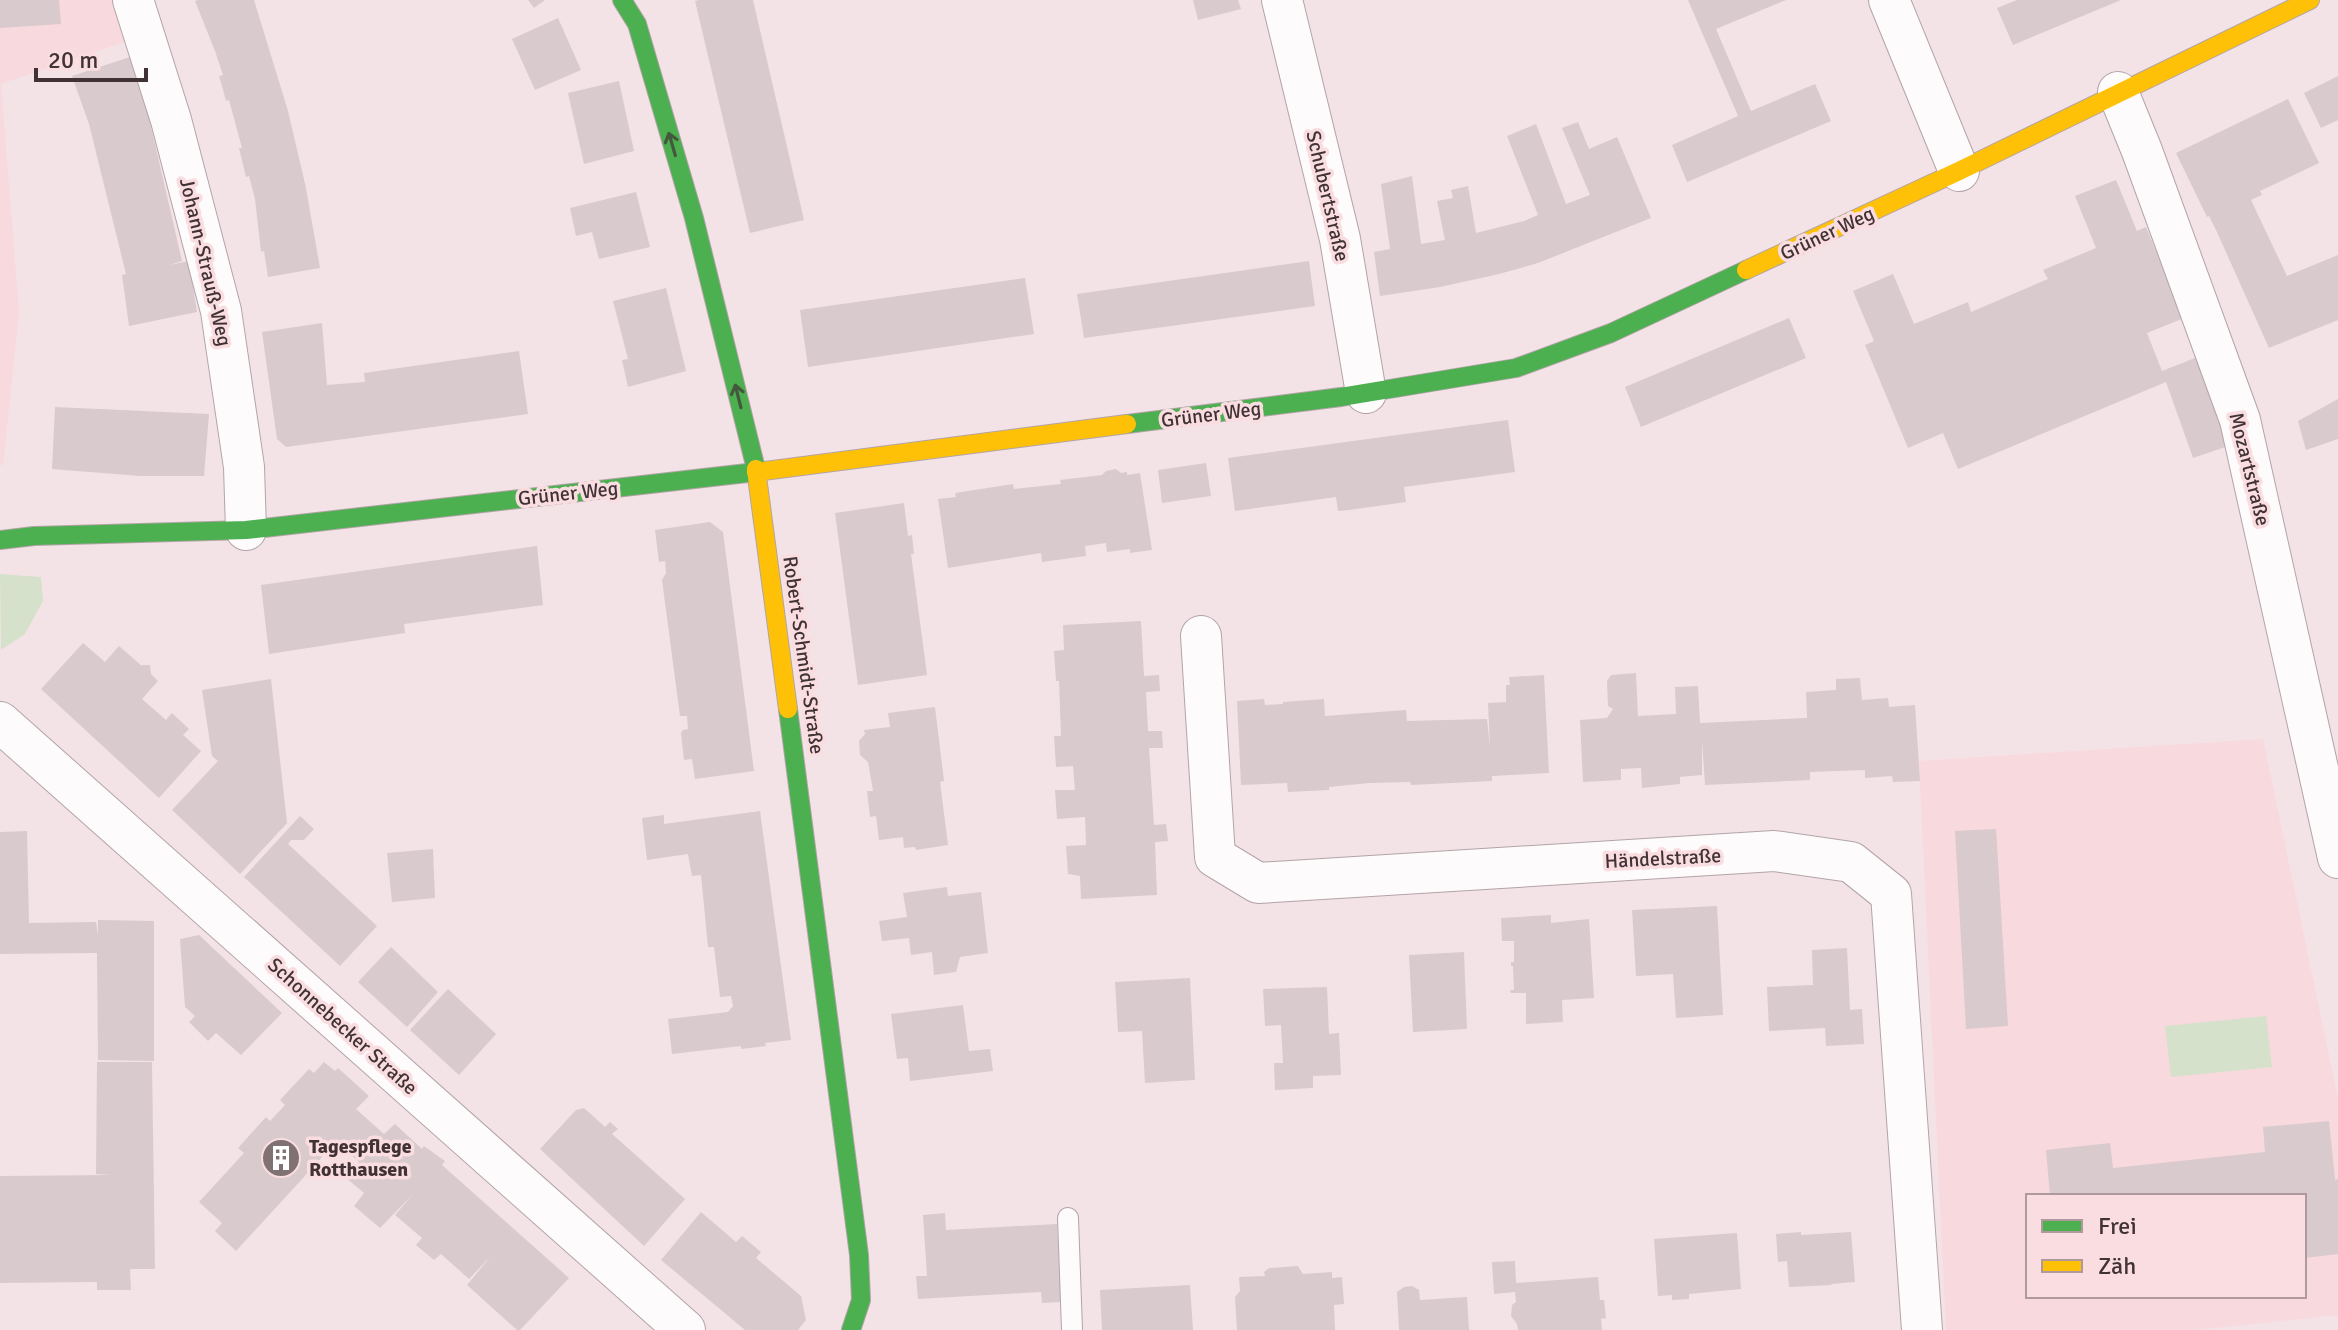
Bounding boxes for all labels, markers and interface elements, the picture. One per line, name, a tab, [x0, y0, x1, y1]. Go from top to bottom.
scale bar	[36, 32, 146, 82]
text: 20 m	[48, 45, 98, 75]
street label: Schubertstraße	[1300, 128, 1355, 264]
one-way arrow	[664, 132, 679, 158]
street label: Johann-Strauß-Weg	[174, 176, 237, 349]
street label: Grüner Weg	[1776, 201, 1878, 266]
one-way arrow	[730, 384, 745, 409]
street label: Grüner Weg	[1160, 396, 1263, 433]
street label: Mozartstraße	[2223, 410, 2276, 528]
street label: Grüner Weg	[517, 476, 619, 511]
street label: Robert-Schmidt-Straße	[777, 554, 830, 756]
street label: Händelstraße	[1604, 843, 1722, 874]
street label: Schonnebecker Straße	[263, 952, 423, 1100]
place label: Tagespflege Rotthausen	[309, 1134, 412, 1182]
building icon: Tagespflege Rotthausen	[260, 1137, 302, 1179]
legend	[2026, 1194, 2306, 1298]
text: Frei	[2098, 1211, 2137, 1241]
text: Zäh	[2098, 1251, 2136, 1281]

